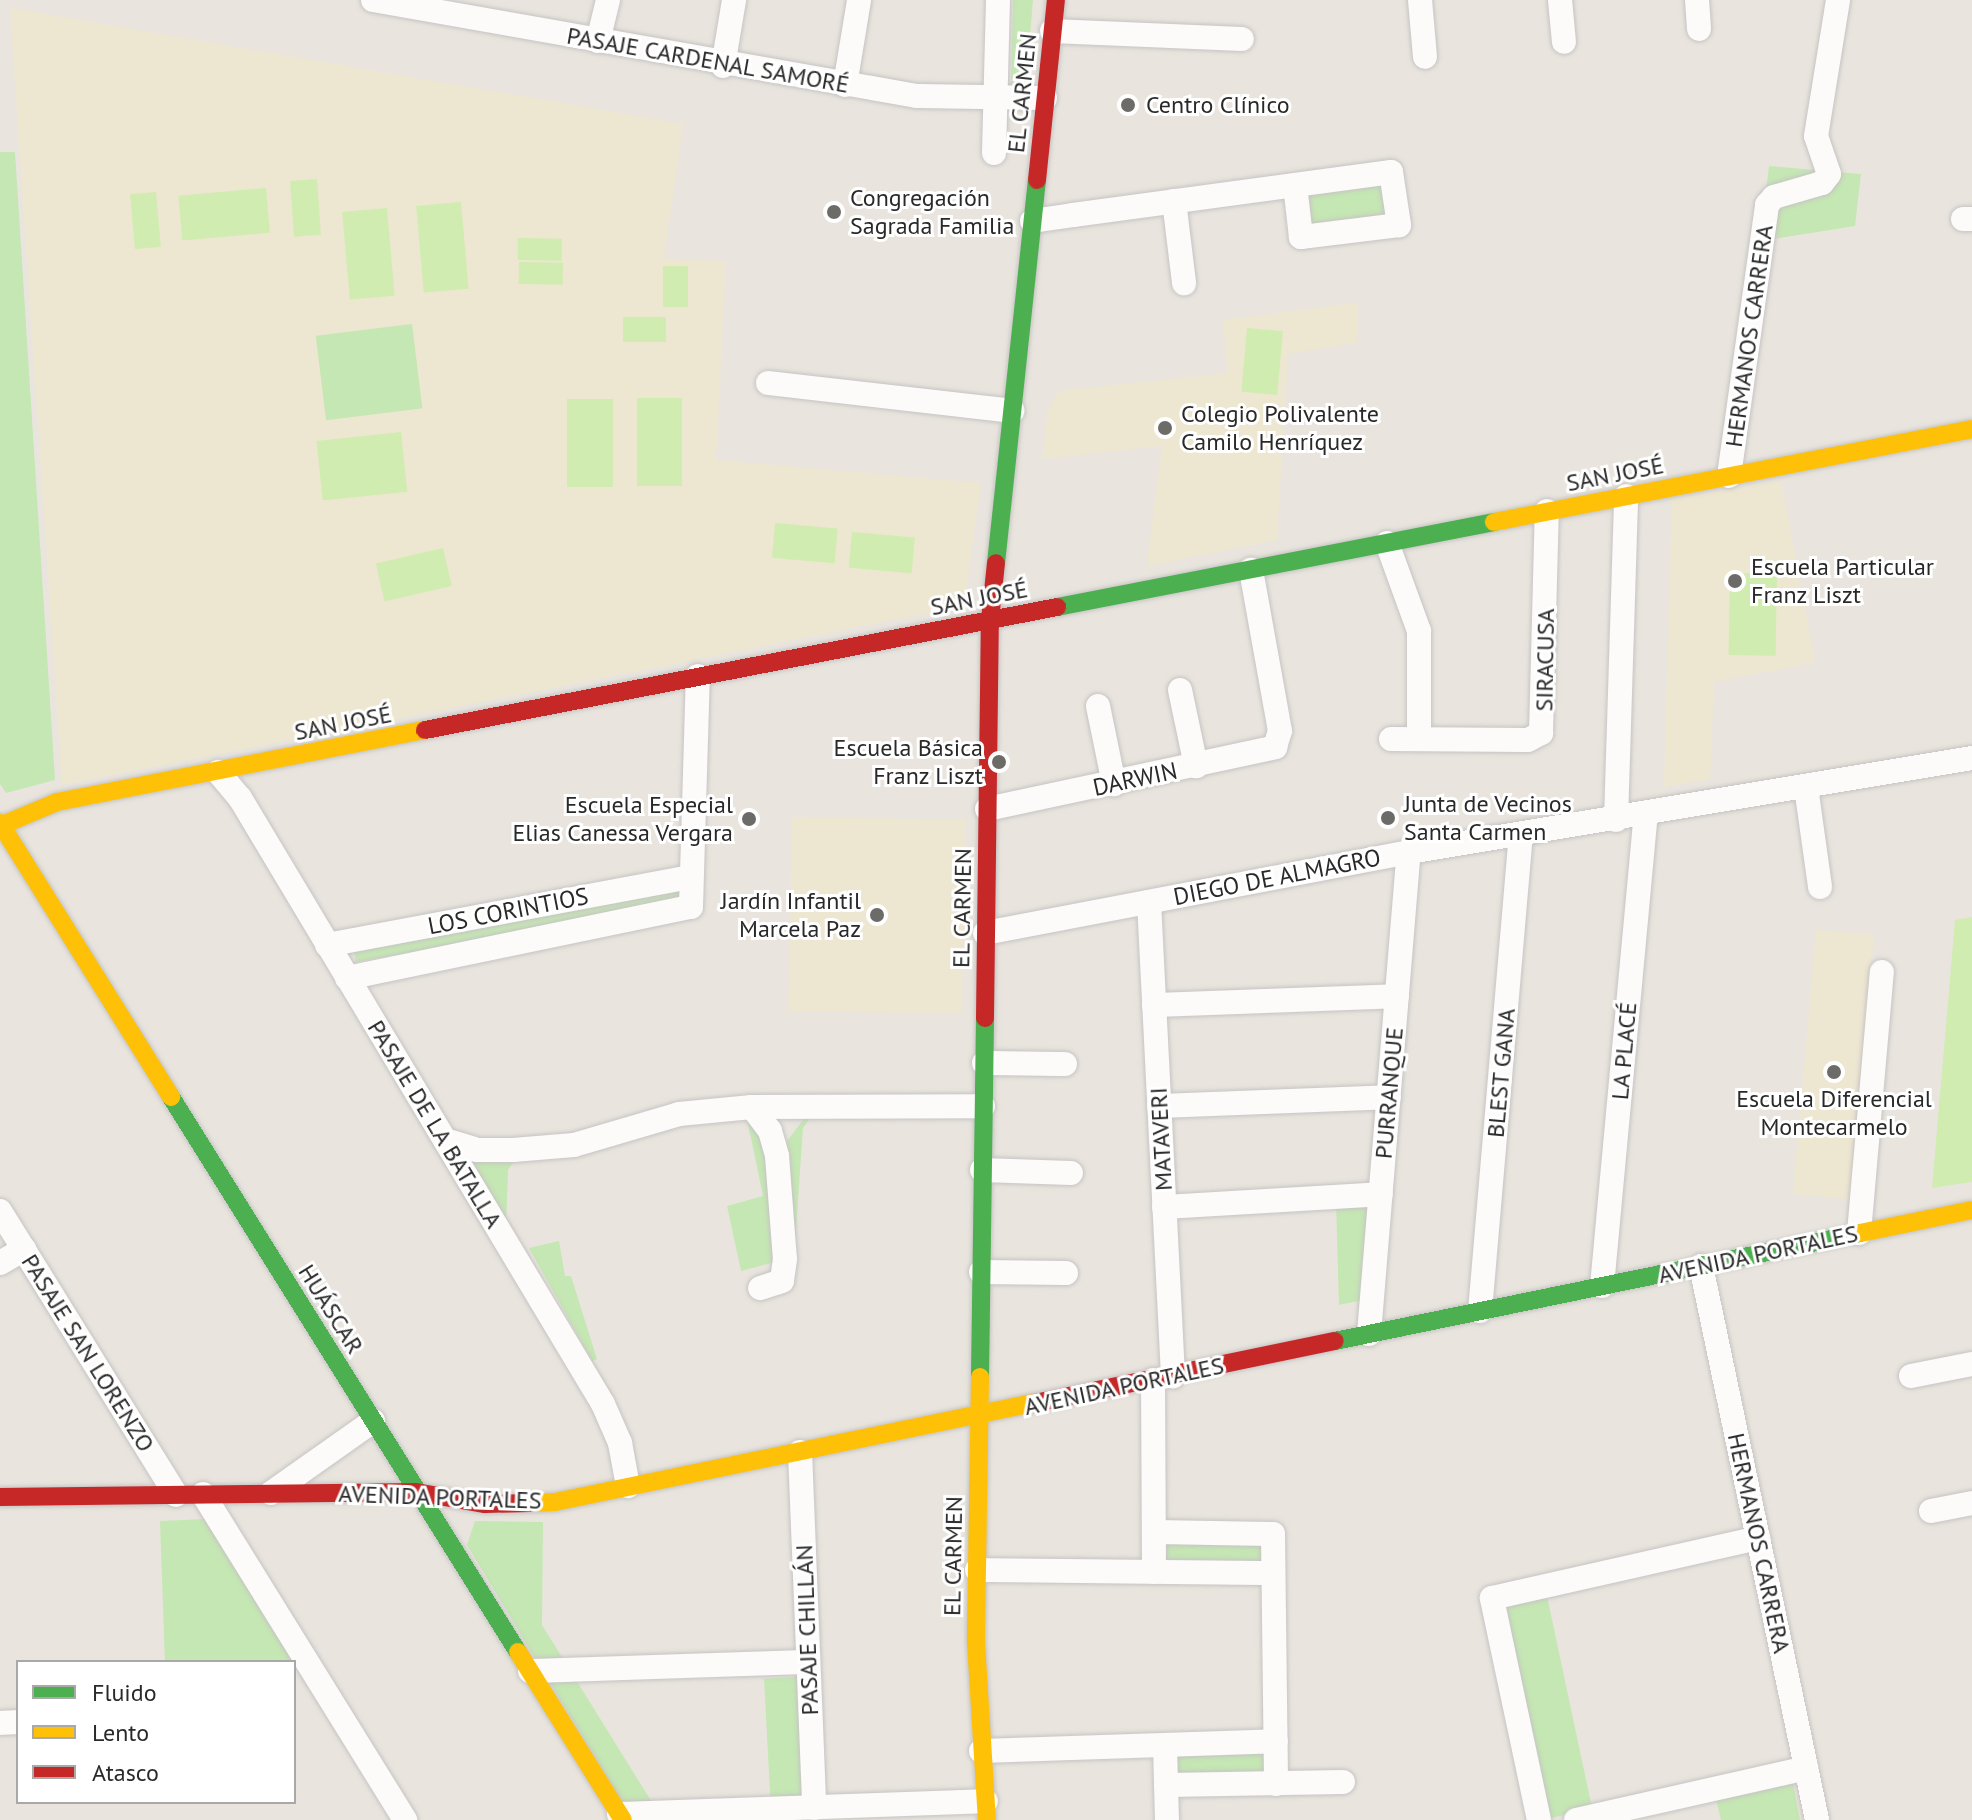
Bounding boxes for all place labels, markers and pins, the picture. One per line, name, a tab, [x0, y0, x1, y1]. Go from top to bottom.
place label: Centro Clínico	[1146, 91, 1290, 119]
marker: Centro Clínico	[1117, 94, 1139, 116]
place label: Congregación Sagrada Familia	[850, 184, 1014, 240]
marker: Congregación Sagrada Familia	[825, 203, 843, 221]
place label: Colegio Polivalente Camilo Henríquez	[1181, 400, 1379, 456]
marker: Colegio Polivalente Camilo Henríquez	[1156, 419, 1174, 437]
place label: Escuela Particular Franz Liszt	[1751, 553, 1934, 609]
marker: Escuela Particular Franz Liszt	[1726, 572, 1744, 590]
place label: Escuela Básica Franz Liszt	[834, 734, 983, 790]
marker: Escuela Básica Franz Liszt	[990, 753, 1008, 771]
place label: Junta de Vecinos Santa Carmen	[1404, 790, 1573, 846]
place label: Escuela Especial Elias Canessa Vergara	[512, 791, 733, 847]
marker: Junta de Vecinos Santa Carmen	[1379, 809, 1397, 827]
marker: Escuela Especial Elias Canessa Vergara	[740, 810, 758, 828]
place label: Jardín Infantil Marcela Paz	[721, 887, 861, 943]
marker: Jardín Infantil Marcela Paz	[868, 906, 886, 924]
marker: Escuela Diferencial Montecarmelo	[1825, 1063, 1843, 1081]
place label: Escuela Diferencial Montecarmelo	[1736, 1085, 1932, 1141]

